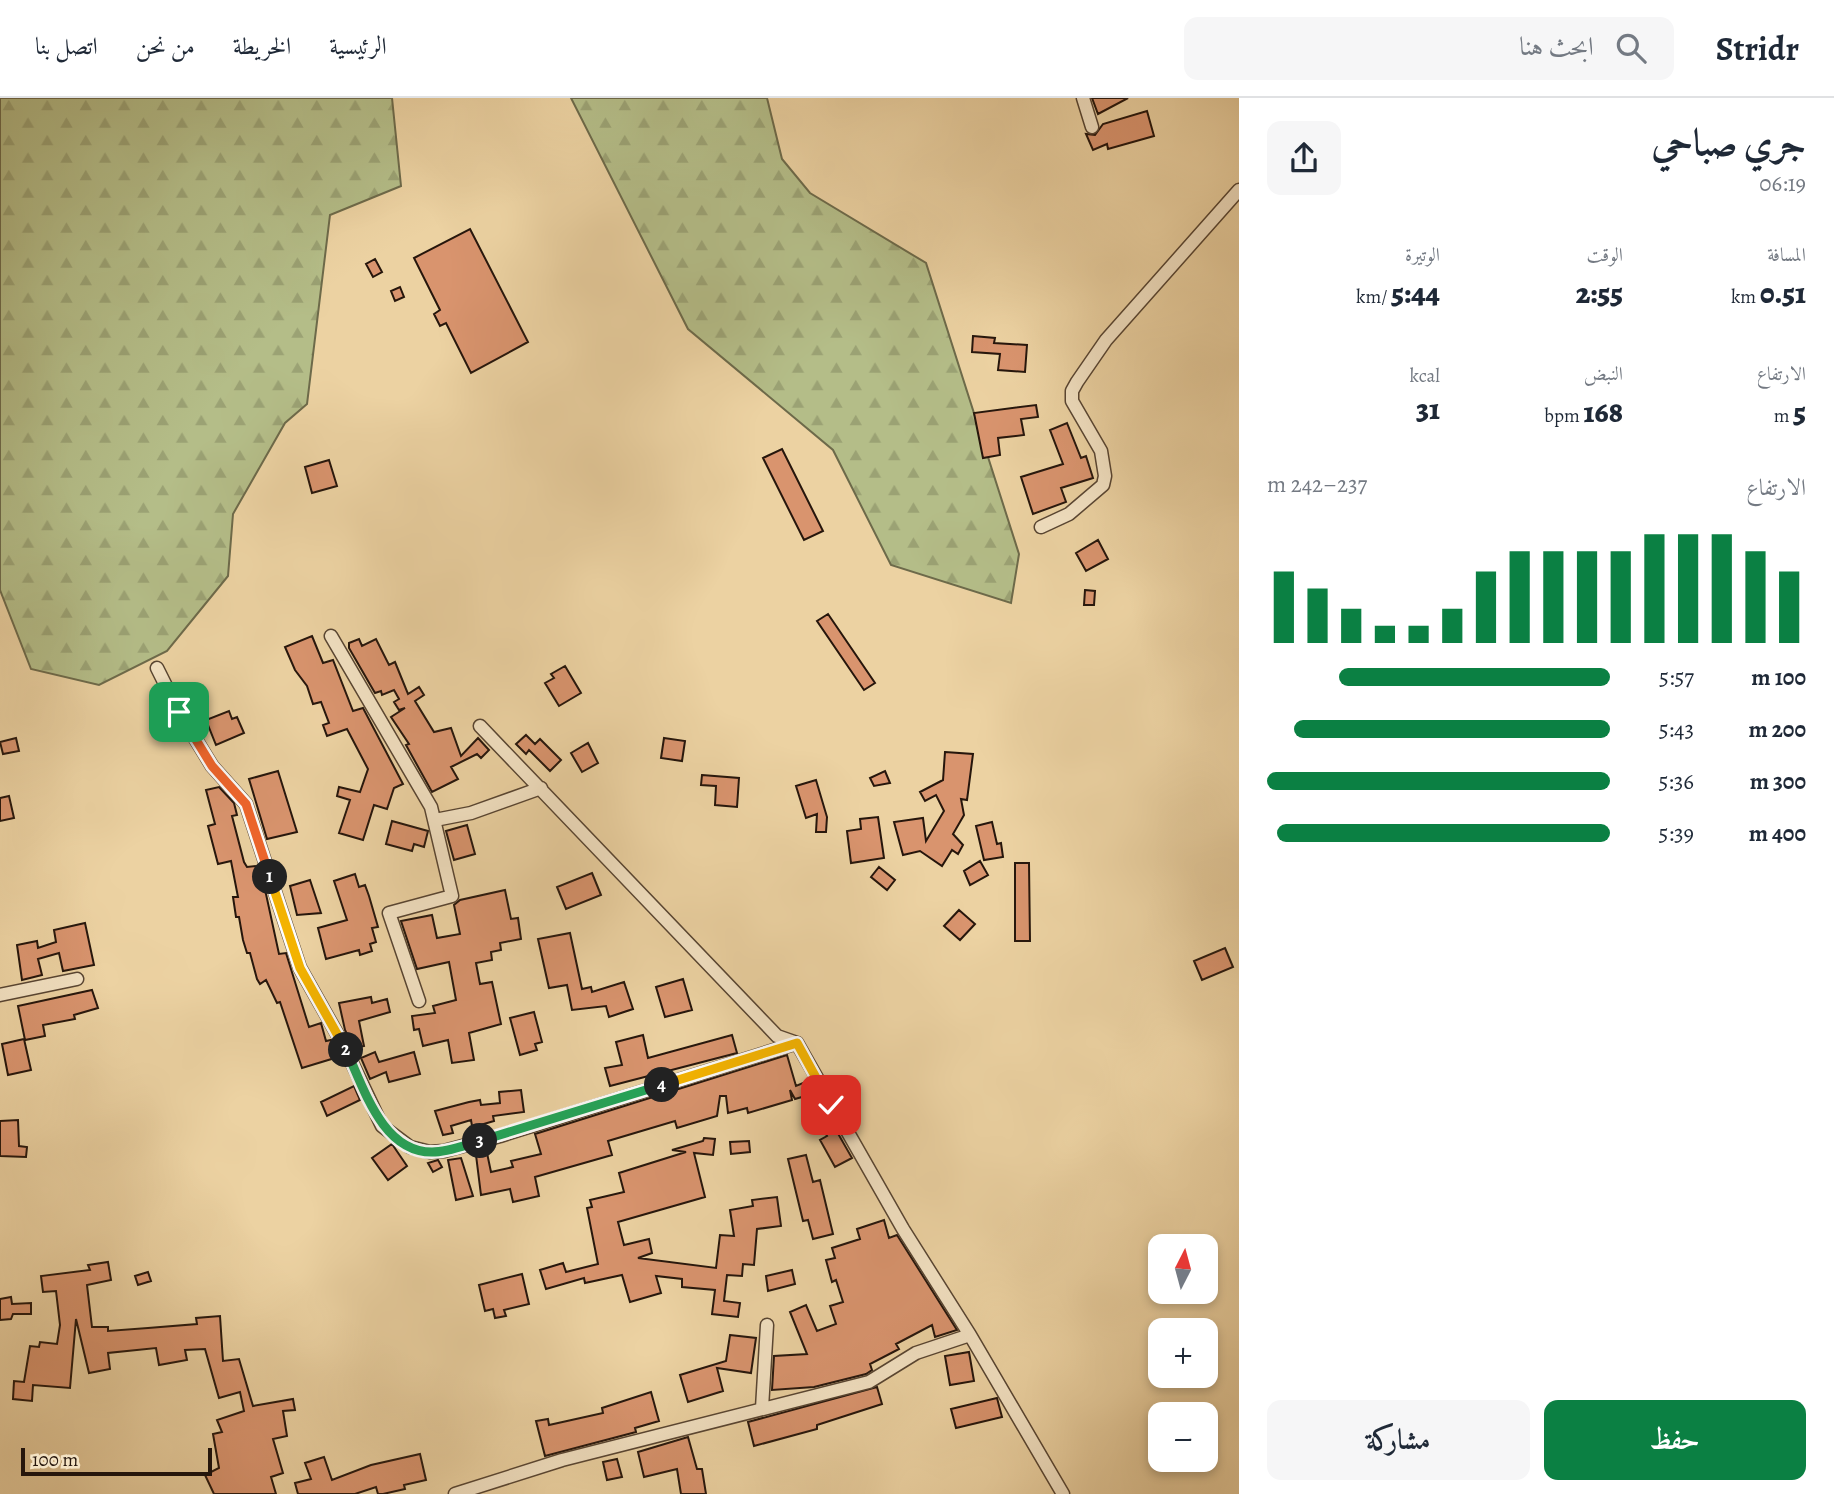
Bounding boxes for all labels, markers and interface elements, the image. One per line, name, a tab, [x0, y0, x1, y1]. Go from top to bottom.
search box	[1184, 17, 1674, 80]
text: Stridr	[1716, 26, 1799, 71]
text: ابحث هنا	[1519, 29, 1594, 64]
icon: search	[1612, 29, 1650, 67]
text: اتصل بنا	[35, 30, 98, 62]
text: من نحن	[136, 30, 195, 62]
text: الخريطة	[233, 30, 291, 62]
text: الرئيسية	[329, 30, 387, 62]
text: جري صباحي	[1652, 116, 1806, 168]
button: share	[1267, 121, 1341, 195]
text: 06:19	[1759, 168, 1806, 199]
text: الوتيرة	[1405, 242, 1440, 268]
text: الوقت	[1587, 242, 1623, 268]
text: المسافة	[1767, 242, 1806, 268]
text: 5:44	[1391, 273, 1440, 313]
text: 2:55	[1576, 273, 1623, 313]
text: 0.51	[1760, 273, 1806, 313]
text: /km	[1356, 284, 1391, 310]
text: km	[1731, 284, 1760, 310]
text: النبض	[1584, 361, 1623, 387]
text: الارتفاع	[1757, 361, 1806, 387]
text: kcal	[1410, 363, 1440, 389]
text: 31	[1416, 389, 1440, 429]
text: 168	[1584, 392, 1623, 432]
text: 5	[1793, 392, 1806, 432]
text: bpm	[1544, 403, 1584, 429]
text: m	[1774, 403, 1793, 429]
text: 237–242 m	[1267, 469, 1367, 500]
text: الارتفاع	[1746, 472, 1806, 503]
text: 5:57	[1659, 662, 1694, 693]
text: 100 m	[1751, 662, 1806, 693]
pin	[149, 682, 209, 742]
icon: arrive	[160, 693, 198, 731]
text: 5:43	[1659, 714, 1694, 745]
text: 200 m	[1748, 714, 1806, 745]
text: 5:36	[1658, 766, 1694, 797]
text: 300 m	[1750, 766, 1806, 797]
text: 5:39	[1659, 818, 1694, 849]
text: 400 m	[1749, 818, 1806, 849]
pin: 1	[252, 860, 288, 894]
text: 1	[266, 863, 273, 889]
pin: 2	[328, 1032, 364, 1068]
text: 2	[341, 1036, 350, 1062]
pin: 4	[644, 1068, 680, 1102]
text: 4	[657, 1071, 666, 1097]
pin	[801, 1075, 861, 1135]
icon: check	[812, 1086, 850, 1124]
pin: 3	[462, 1124, 498, 1158]
text: 3	[475, 1127, 484, 1153]
north arrow	[1148, 1234, 1218, 1304]
map controls	[1148, 1234, 1218, 1472]
button: +	[1148, 1318, 1218, 1388]
button: مشاركة	[1267, 1400, 1530, 1480]
button: حفظ	[1544, 1400, 1806, 1480]
button: −	[1148, 1402, 1218, 1472]
scale bar	[21, 1445, 212, 1477]
text: 100 m	[32, 1447, 78, 1473]

